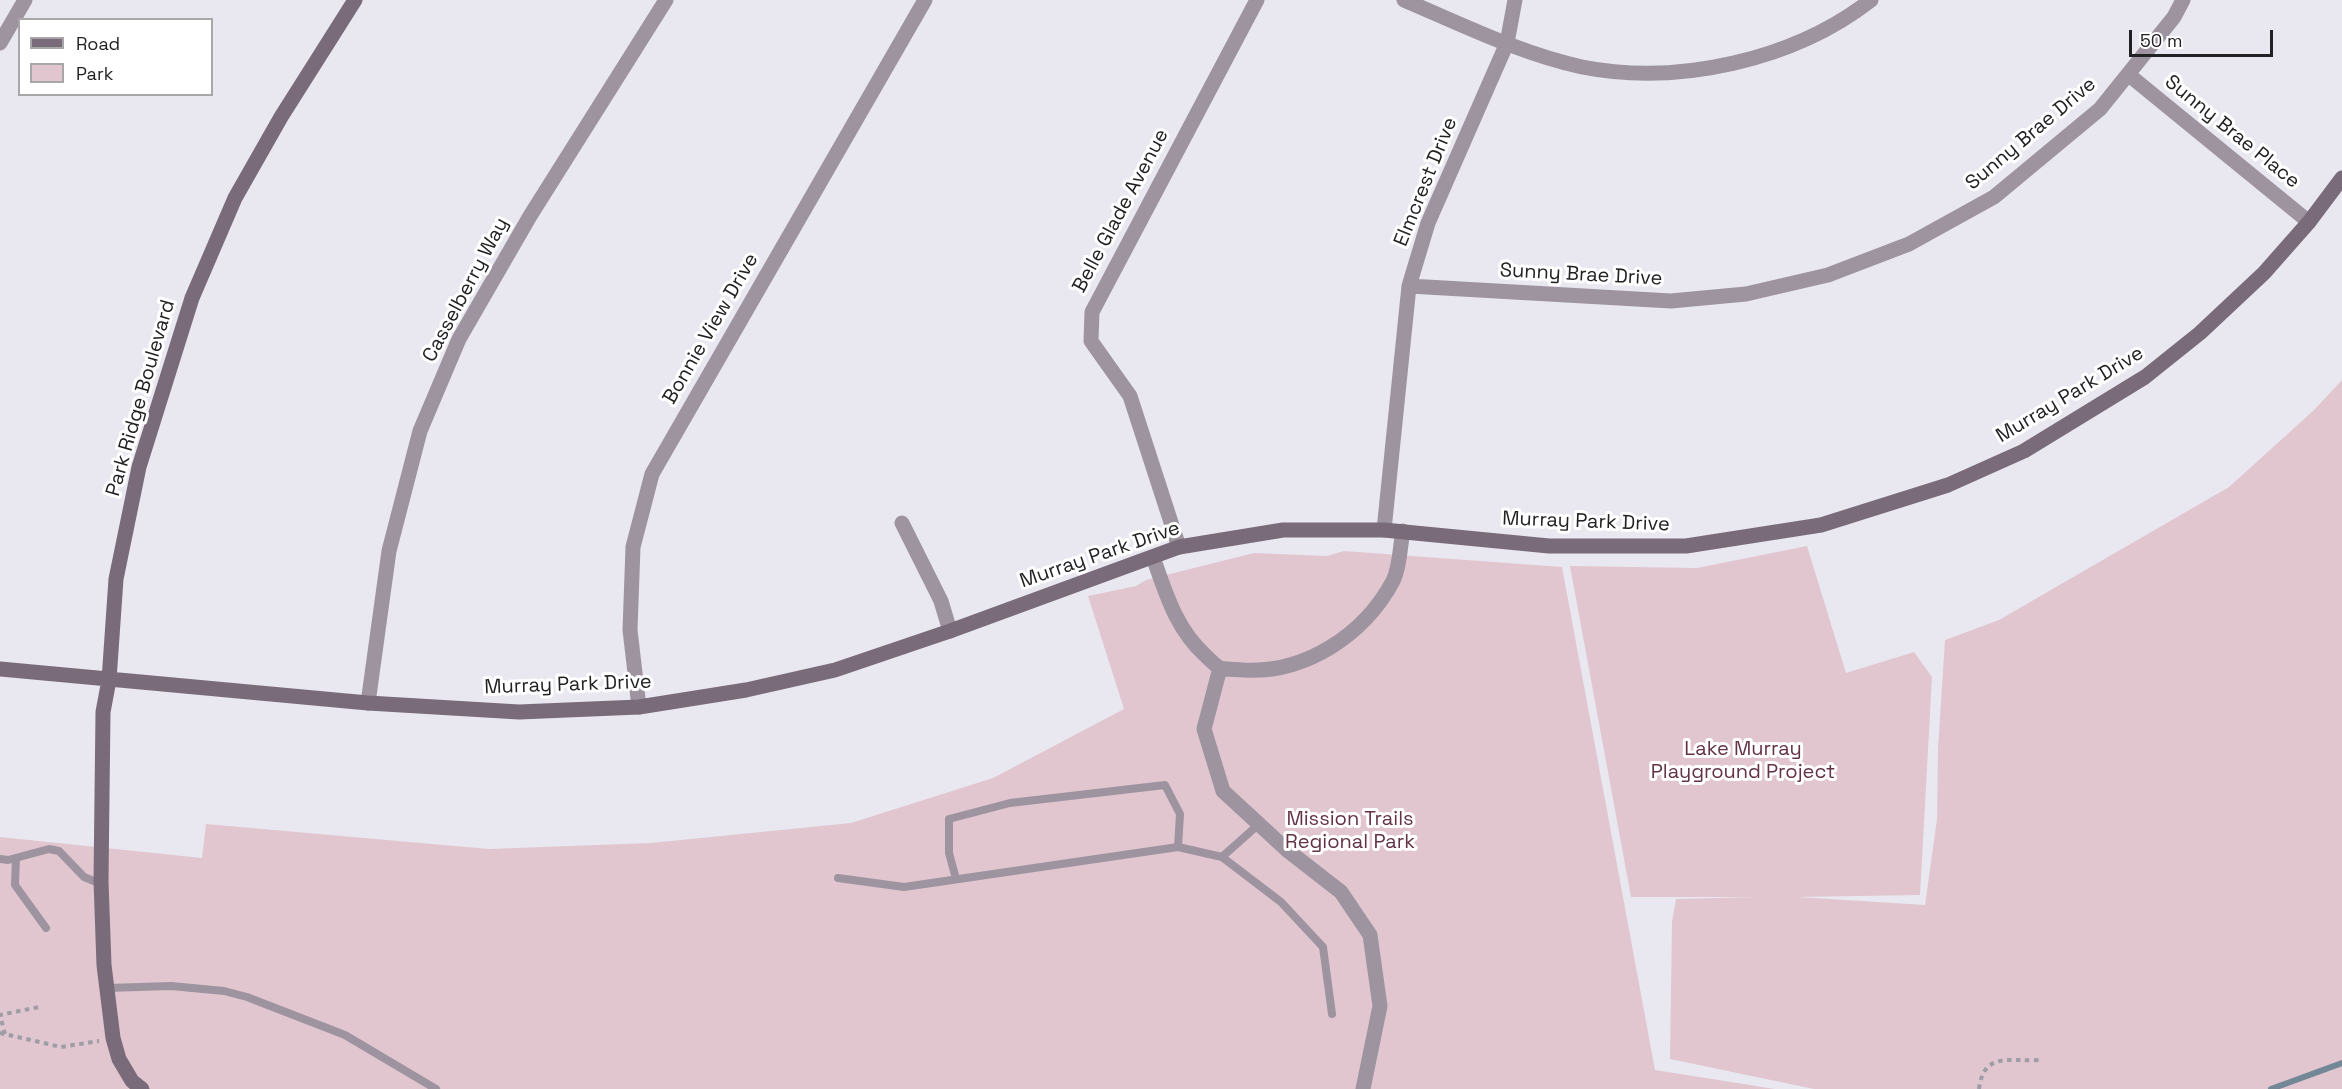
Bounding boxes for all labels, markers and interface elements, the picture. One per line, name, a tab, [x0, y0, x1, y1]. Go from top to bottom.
legend	[18, 18, 213, 96]
scale bar	[2132, 18, 2276, 56]
text: 50 m	[2140, 29, 2182, 52]
text: Road	[76, 32, 120, 55]
text: Park	[76, 62, 113, 85]
street label: Sunny Brae Place	[2160, 70, 2304, 194]
street label: Sunny Brae Drive	[1961, 72, 2101, 196]
street label: Elmcrest Drive	[1389, 114, 1463, 250]
street label: Belle Glade Avenue	[1068, 125, 1174, 297]
street label: Casselberry Way	[418, 214, 514, 366]
street label: Bonnie View Drive	[658, 249, 764, 409]
street label: Sunny Brae Drive	[1499, 259, 1663, 291]
street label: Park Ridge Boulevard	[101, 297, 181, 499]
street label: Murray Park Drive	[1992, 342, 2148, 448]
street label: Murray Park Drive	[1502, 507, 1670, 537]
street label: Murray Park Drive	[1017, 516, 1183, 594]
street label: Murray Park Drive	[484, 670, 652, 700]
park label: Lake Murray Playground Project	[1651, 738, 1835, 785]
park label: Mission Trails Regional Park	[1285, 808, 1415, 855]

